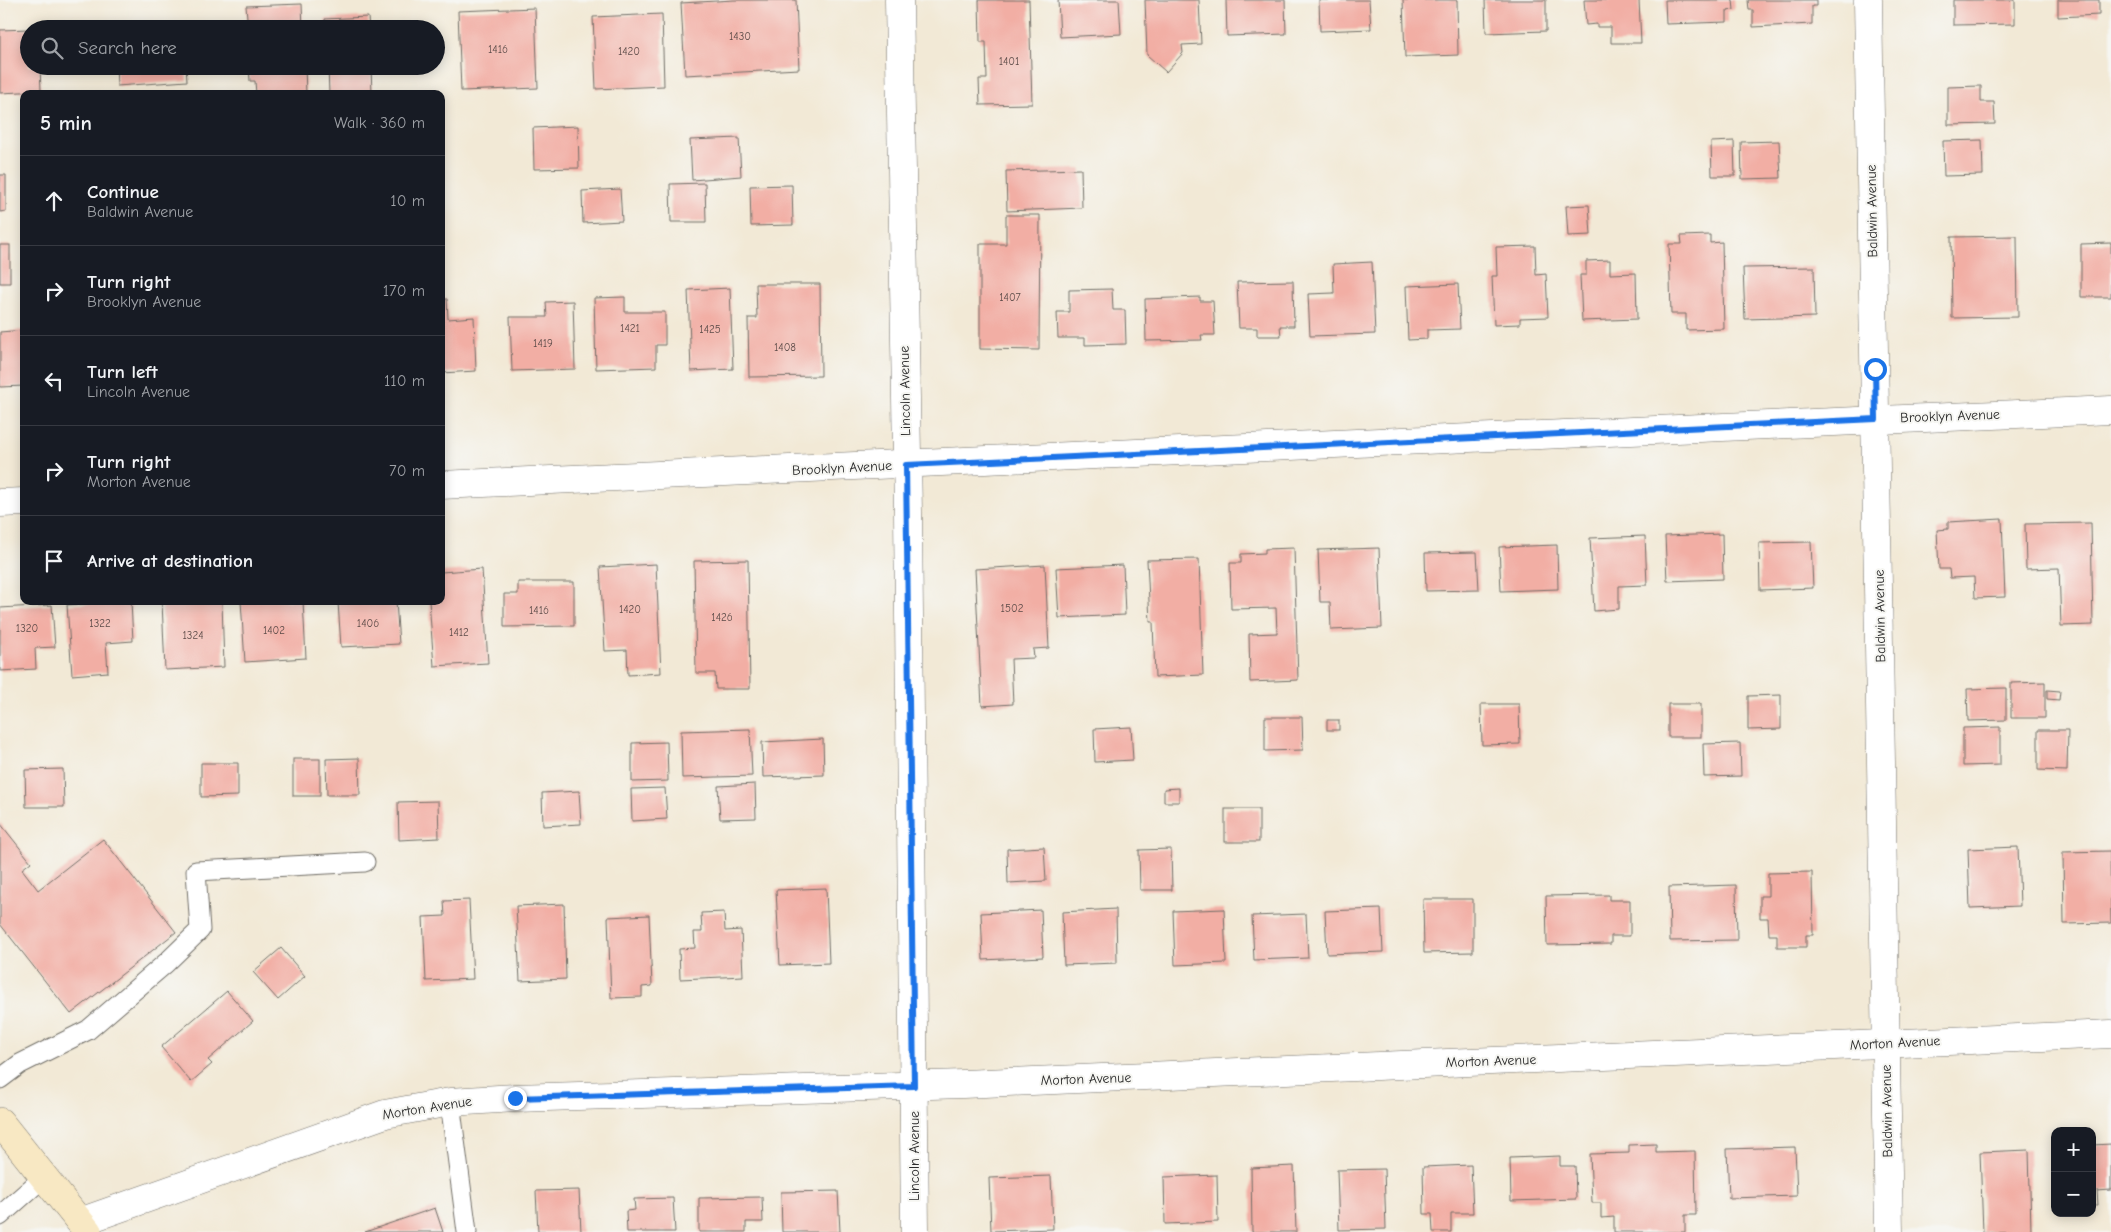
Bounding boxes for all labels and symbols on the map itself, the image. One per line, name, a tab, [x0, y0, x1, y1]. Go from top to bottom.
house number: 1430	[729, 30, 751, 43]
house number: 1416	[488, 43, 508, 56]
house number: 1420	[618, 45, 640, 58]
house number: 1401	[999, 55, 1019, 68]
street label: Baldwin Avenue	[1863, 164, 1881, 258]
house number: 1407	[999, 291, 1021, 304]
house number: 1421	[620, 322, 640, 335]
house number: 1425	[699, 323, 721, 336]
house number: 1419	[533, 337, 553, 350]
house number: 1408	[774, 341, 796, 354]
street label: Lincoln Avenue	[896, 346, 914, 436]
route start	[1864, 358, 1887, 381]
street label: Brooklyn Avenue	[1900, 406, 2000, 426]
street label: Brooklyn Avenue	[792, 457, 892, 479]
street label: Baldwin Avenue	[1871, 569, 1889, 663]
house number: 1502	[1001, 602, 1024, 615]
house number: 1420	[619, 603, 641, 616]
house number: 1416	[529, 604, 549, 617]
house number: 1426	[711, 611, 733, 624]
house number: 1322	[89, 617, 111, 630]
house number: 1406	[357, 617, 379, 630]
house number: 1320	[16, 622, 38, 635]
house number: 1402	[263, 624, 285, 637]
house number: 1412	[449, 626, 469, 639]
house number: 1324	[183, 629, 203, 642]
street label: Morton Avenue	[1849, 1032, 1941, 1054]
street label: Morton Avenue	[1445, 1051, 1537, 1071]
street label: Baldwin Avenue	[1878, 1064, 1896, 1158]
street label: Morton Avenue	[1040, 1069, 1132, 1089]
route end	[504, 1087, 527, 1110]
street label: Morton Avenue	[381, 1093, 473, 1123]
street label: Lincoln Avenue	[906, 1111, 923, 1201]

